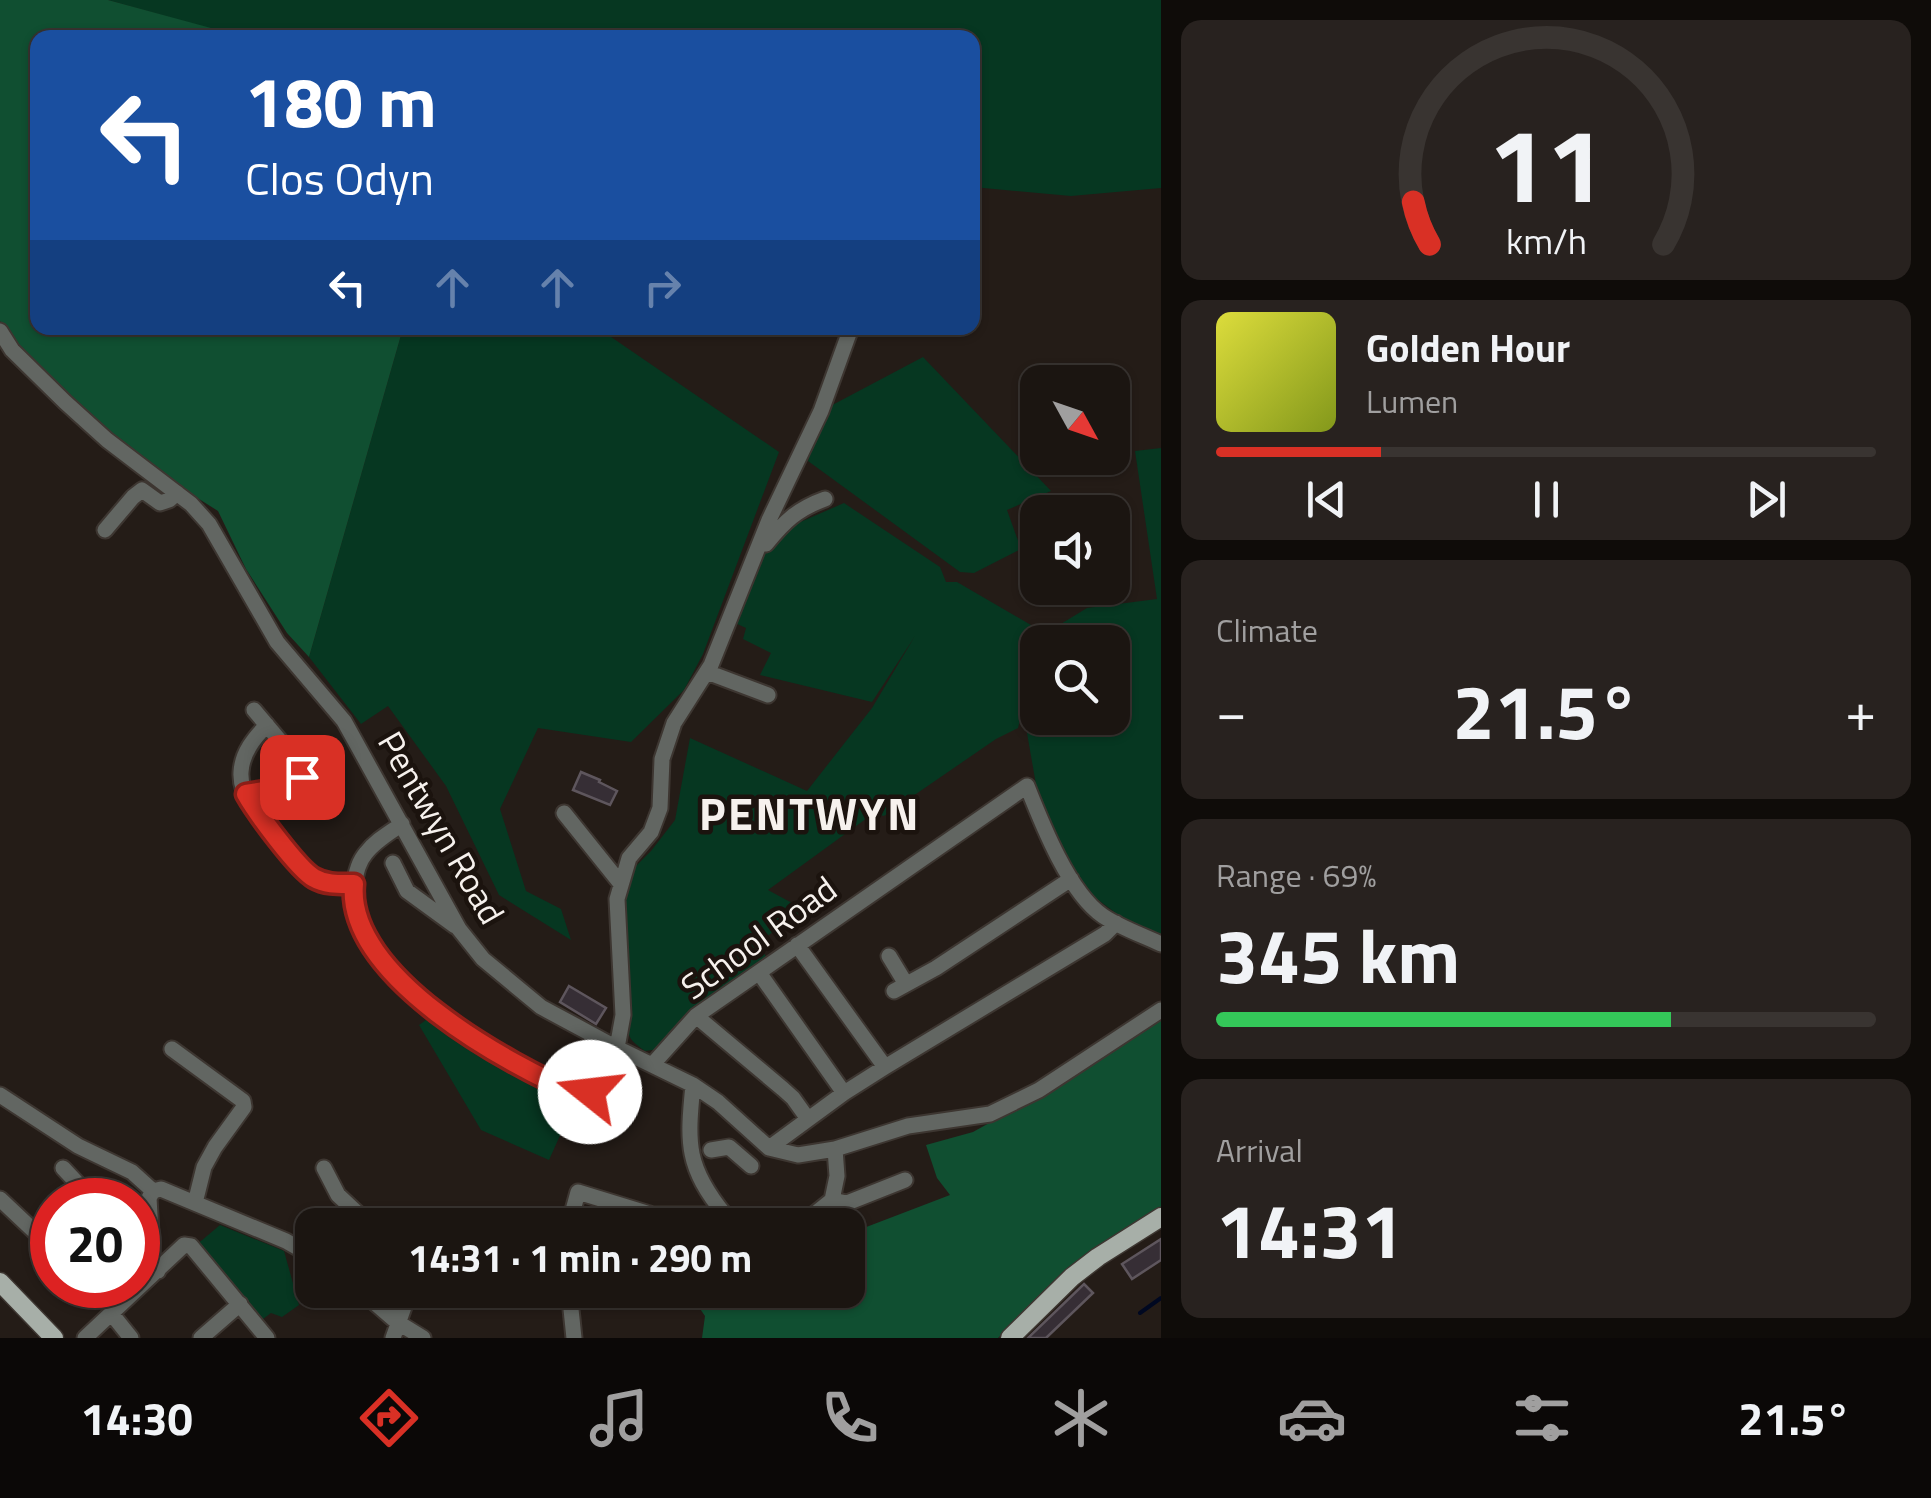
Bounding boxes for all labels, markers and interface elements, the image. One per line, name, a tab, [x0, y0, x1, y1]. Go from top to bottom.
text: 180 m	[245, 48, 437, 154]
icon: left	[80, 70, 210, 200]
text: 11	[1488, 84, 1604, 242]
text: Clos Odyn	[245, 144, 434, 212]
text: km/h	[1506, 213, 1586, 268]
icon: left	[320, 260, 375, 315]
icon: ahead	[425, 260, 480, 315]
icon: ahead	[530, 260, 585, 315]
icon: right	[635, 260, 690, 315]
text: Golden Hour	[1366, 319, 1570, 377]
north arrow	[1020, 365, 1130, 475]
map controls	[1020, 365, 1130, 735]
text: Lumen	[1366, 377, 1458, 425]
icon: previous	[1299, 472, 1354, 527]
icon: pause	[1519, 472, 1574, 527]
icon: next	[1739, 472, 1794, 527]
button: sound	[1020, 495, 1130, 605]
text: Climate	[1216, 606, 1318, 654]
button: search	[1020, 625, 1130, 735]
text: 21.5°	[1452, 654, 1640, 768]
text: −	[1216, 669, 1247, 752]
text: +	[1845, 669, 1876, 752]
street label: Pentwyn Road	[365, 721, 519, 934]
pin	[260, 735, 345, 820]
icon: arrive	[275, 750, 330, 805]
district label: PENTWYN	[699, 779, 921, 847]
text: Range · 69%	[1216, 851, 1376, 899]
street label: School Road	[669, 862, 848, 1012]
text: 345 km	[1216, 898, 1460, 1012]
position arrow	[538, 1040, 642, 1144]
text: Arrival	[1216, 1126, 1303, 1174]
text: 14:31	[1216, 1173, 1403, 1287]
speed limit sign: 20	[30, 1178, 160, 1308]
text: 14:31 · 1 min · 290 m	[408, 1229, 752, 1287]
icon: directions	[354, 1383, 424, 1453]
icon: music	[584, 1383, 654, 1453]
icon: phone	[815, 1383, 885, 1453]
icon: climate	[1046, 1383, 1116, 1453]
icon: car	[1277, 1383, 1347, 1453]
icon: filters	[1507, 1383, 1577, 1453]
text: 14:30	[80, 1384, 193, 1452]
text: 21.5°	[1738, 1384, 1851, 1452]

